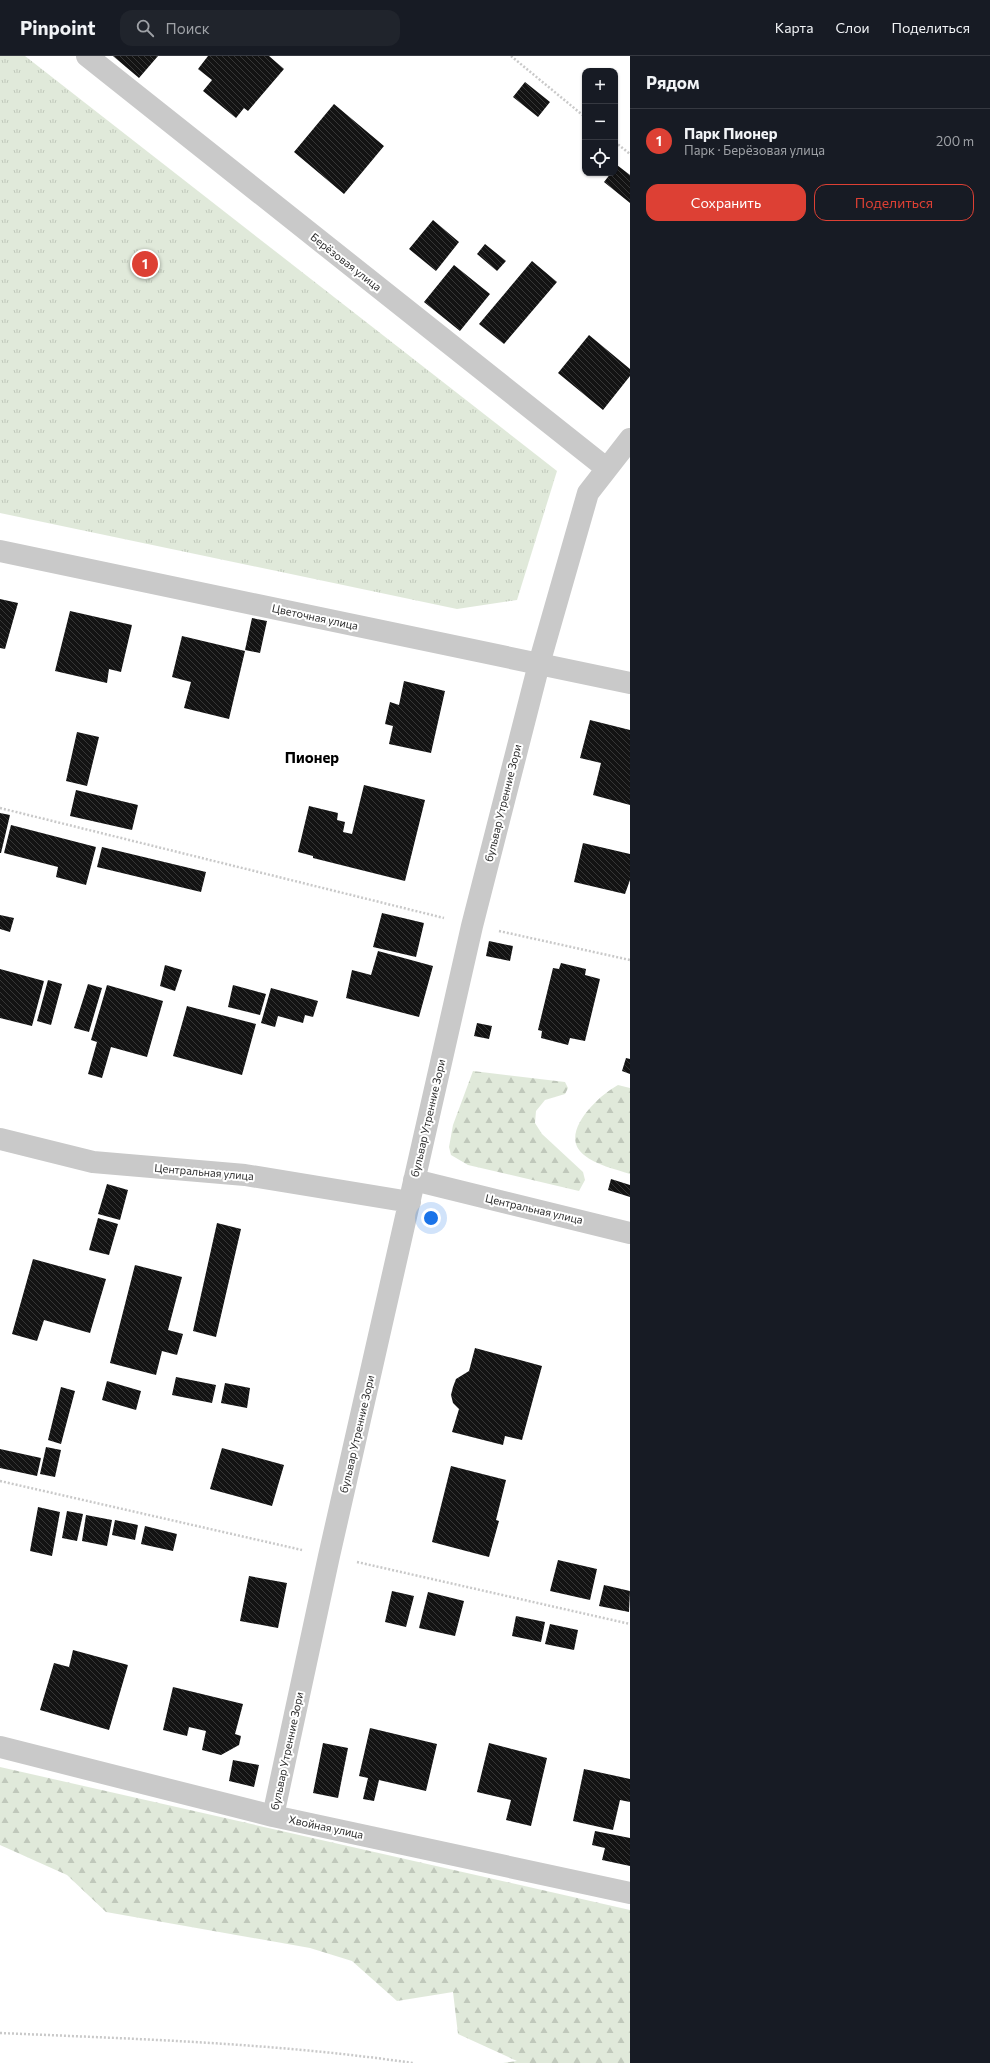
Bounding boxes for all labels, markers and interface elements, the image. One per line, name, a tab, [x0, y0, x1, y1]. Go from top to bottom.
search box	[120, 10, 400, 46]
text: Pinpoint	[20, 16, 96, 39]
icon: search	[134, 17, 156, 39]
text: Поиск	[166, 19, 210, 37]
text: Карта	[775, 19, 813, 36]
text: Слои	[835, 19, 870, 36]
text: Поделиться	[892, 19, 970, 36]
map controls	[582, 68, 618, 176]
button: +	[582, 68, 618, 104]
text: Рядом	[646, 72, 700, 93]
button: −	[582, 104, 618, 140]
text: Парк Пионер	[684, 124, 778, 142]
text: 1	[656, 133, 662, 149]
text: 200 m	[936, 133, 974, 149]
button: locate	[582, 140, 618, 176]
text: Парк · Берёзовая улица	[684, 142, 825, 158]
button: Сохранить	[646, 184, 806, 221]
button: Поделиться	[814, 184, 974, 221]
street label: Берёзовая улица	[308, 230, 384, 293]
pin: 1	[132, 249, 158, 279]
street label: Цветочная улица	[271, 601, 359, 632]
street label: бульвар Утренние Зори	[482, 743, 523, 863]
district label: Пионер	[285, 748, 339, 766]
street label: бульвар Утренние Зори	[408, 1058, 447, 1178]
street label: Центральная улица	[154, 1161, 254, 1182]
street label: Центральная улица	[484, 1191, 584, 1226]
your location	[421, 1208, 441, 1228]
street label: бульвар Утренние Зори	[337, 1374, 376, 1494]
street label: бульвар Утренние Зори	[268, 1691, 305, 1811]
street label: Хвойная улица	[288, 1812, 365, 1841]

